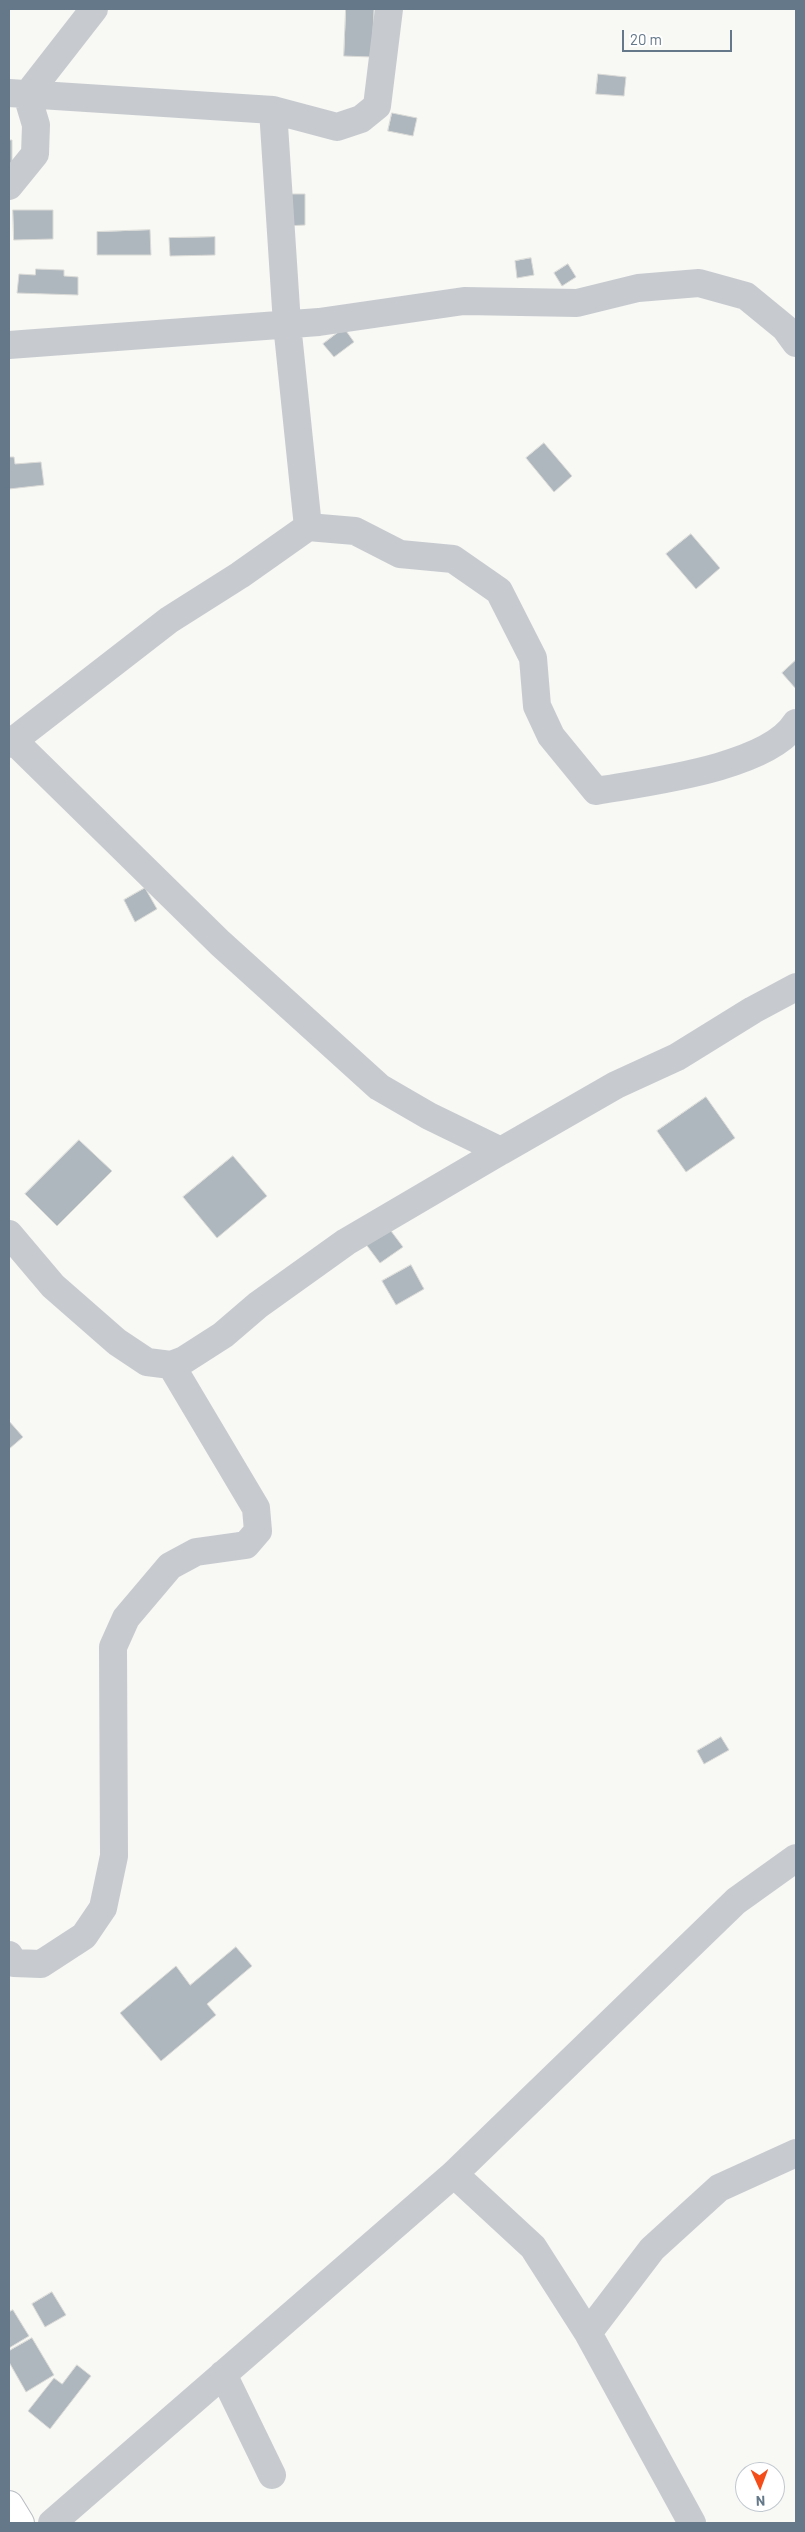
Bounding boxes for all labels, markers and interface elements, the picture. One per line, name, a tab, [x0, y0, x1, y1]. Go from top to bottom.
scale bar	[625, 20, 735, 52]
text: 20 m	[630, 30, 662, 48]
north arrow	[735, 2462, 785, 2512]
text: N	[756, 2493, 765, 2510]

